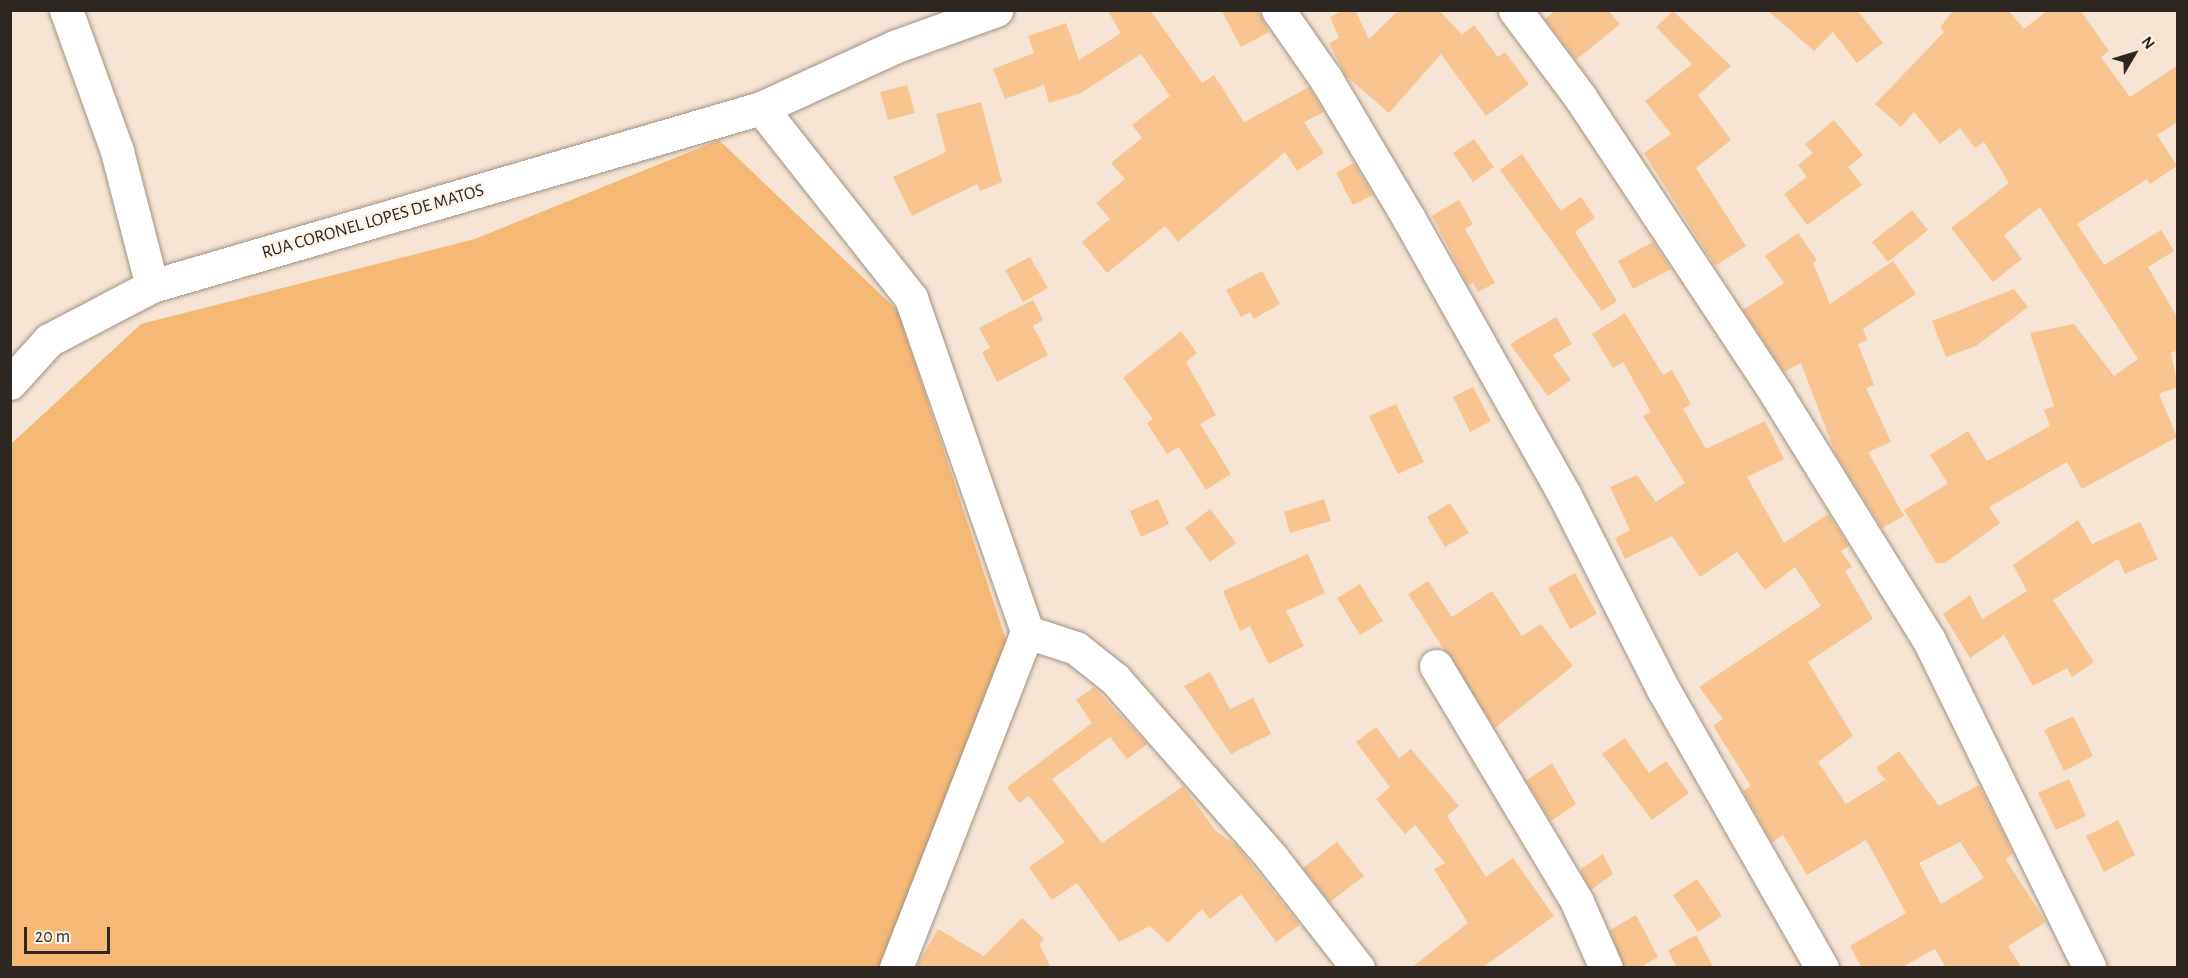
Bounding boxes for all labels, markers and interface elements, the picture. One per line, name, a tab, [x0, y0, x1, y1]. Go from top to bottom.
north arrow	[2104, 24, 2164, 84]
text: N	[2138, 34, 2158, 52]
street label: RUA CORONEL LOPES DE MATOS	[259, 180, 487, 264]
scale bar	[27, 915, 112, 953]
text: 20 m	[35, 928, 70, 946]

